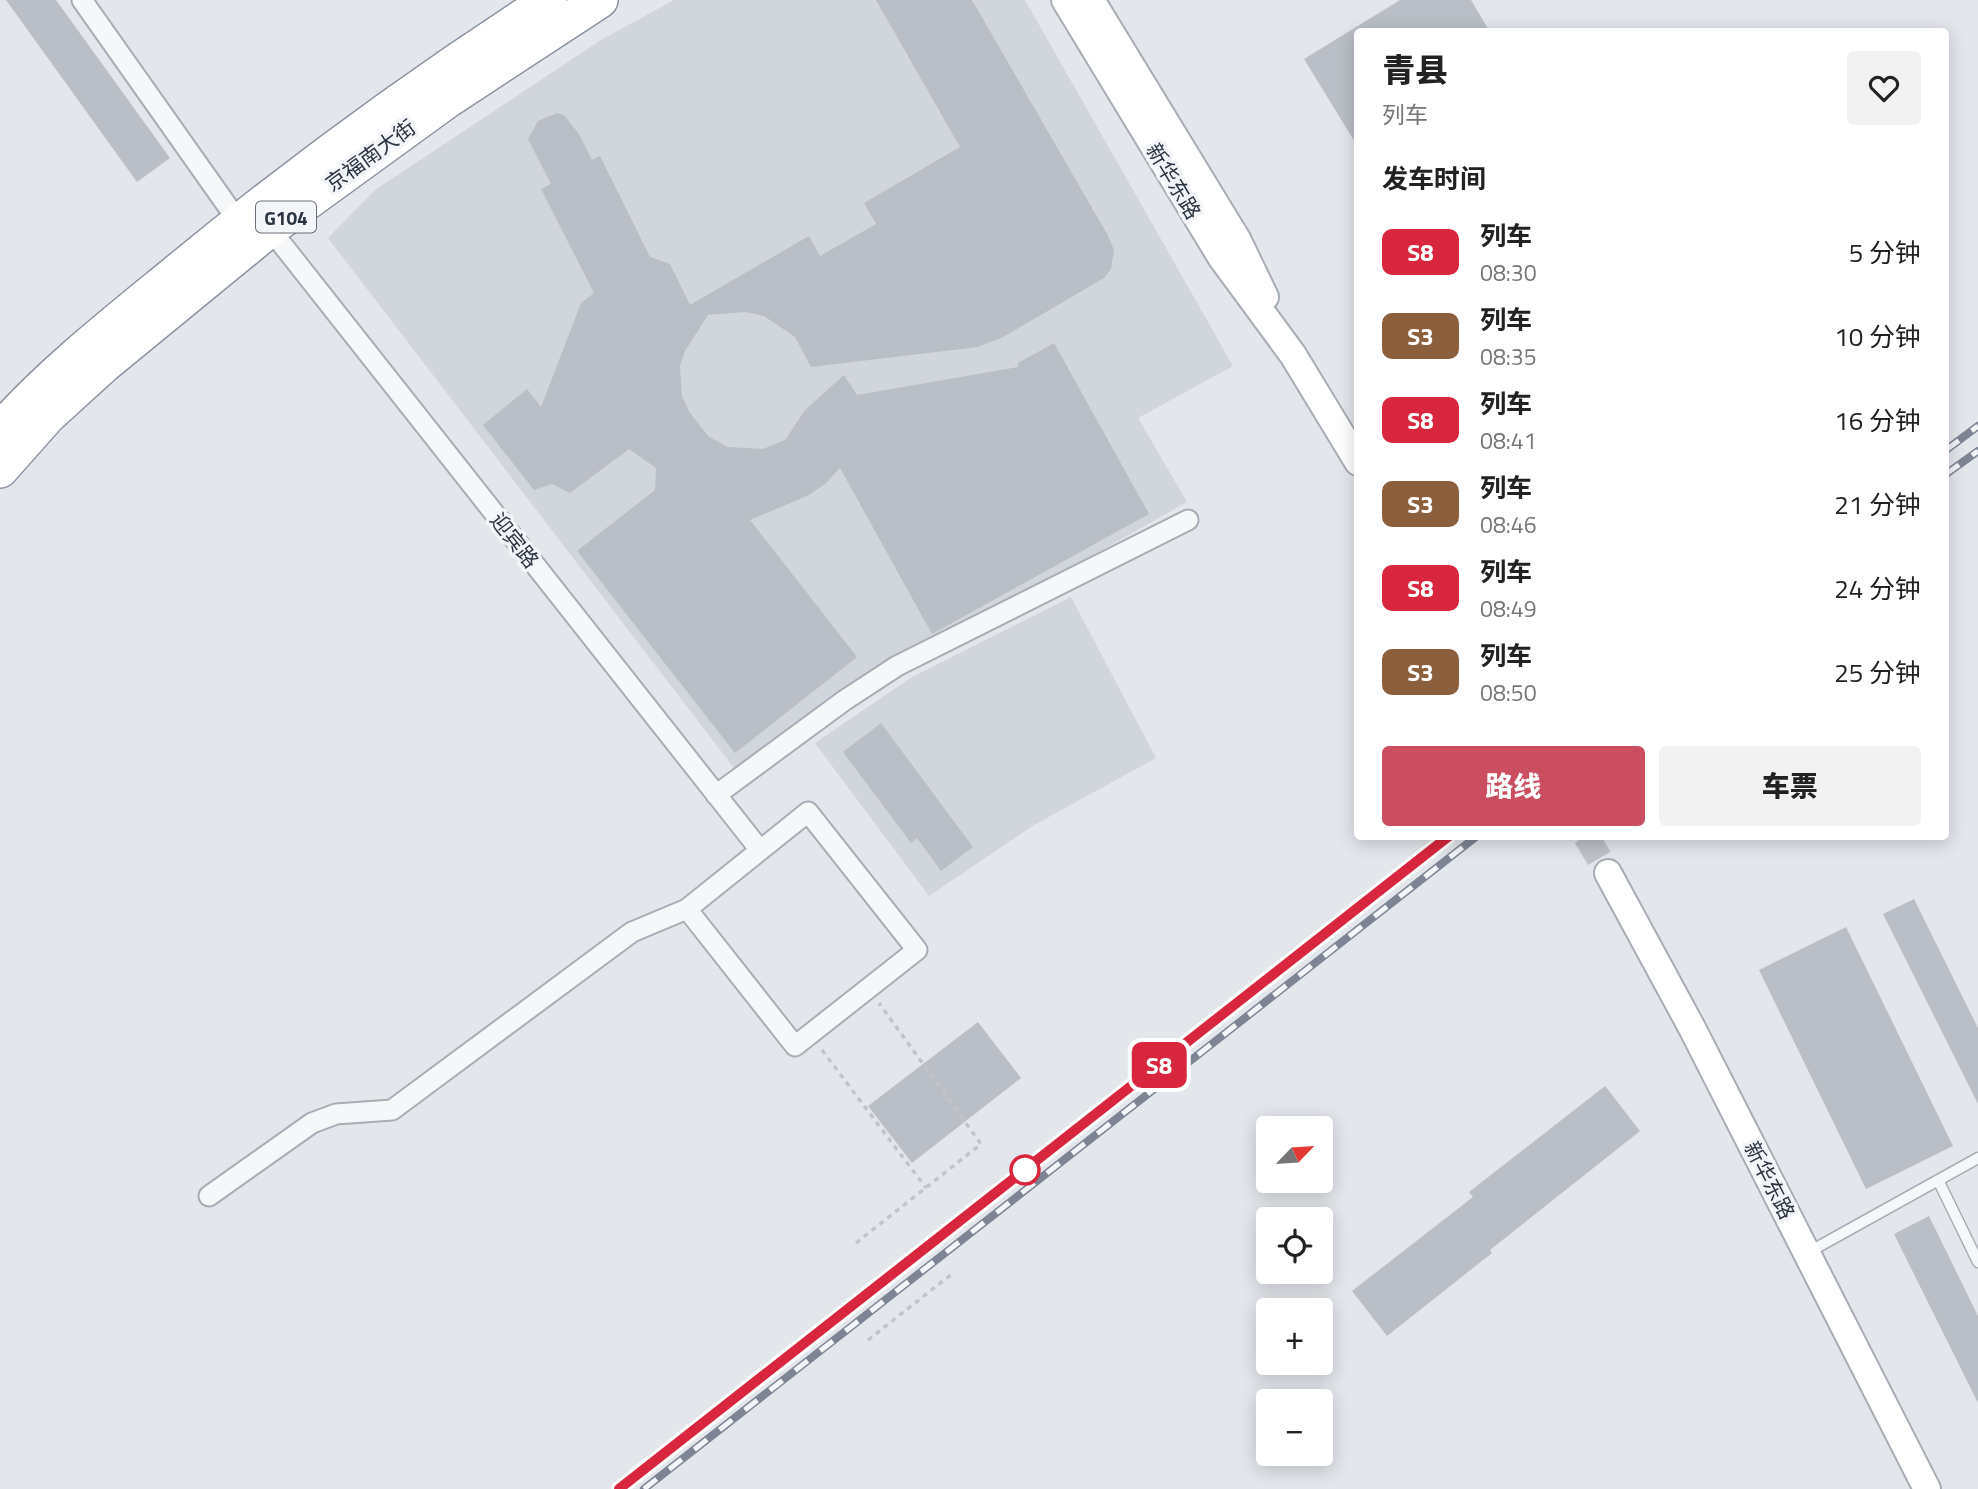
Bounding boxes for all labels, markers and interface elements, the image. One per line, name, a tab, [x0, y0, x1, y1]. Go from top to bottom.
text: 青县	[1382, 45, 1448, 95]
button: heart	[1847, 51, 1921, 125]
text: 列车	[1382, 97, 1428, 132]
street label: 京福南大街	[318, 111, 422, 199]
street label: 新华东路	[1139, 137, 1209, 225]
text: 发车时间	[1382, 159, 1486, 198]
road number: G104	[256, 202, 316, 232]
text: 列车	[1480, 216, 1532, 255]
text: 5 分钟	[1849, 233, 1921, 272]
text: S8	[1407, 234, 1434, 270]
text: 08:30	[1480, 255, 1537, 290]
text: 列车	[1480, 300, 1532, 339]
text: 10 分钟	[1834, 317, 1921, 356]
text: S3	[1407, 318, 1434, 354]
text: 08:35	[1480, 339, 1537, 374]
text: 列车	[1480, 384, 1532, 423]
text: 16 分钟	[1834, 401, 1921, 440]
text: S8	[1407, 402, 1434, 438]
text: 08:41	[1480, 423, 1537, 458]
text: 列车	[1480, 468, 1532, 507]
text: 21 分钟	[1834, 485, 1921, 524]
text: S3	[1407, 486, 1434, 522]
street label: 迎宾路	[483, 505, 547, 575]
text: 08:46	[1480, 507, 1537, 542]
text: 列车	[1480, 552, 1532, 591]
text: 24 分钟	[1834, 569, 1921, 608]
text: S8	[1407, 570, 1434, 606]
text: 08:49	[1480, 591, 1537, 626]
text: 列车	[1480, 636, 1532, 675]
text: 25 分钟	[1834, 653, 1921, 692]
text: S3	[1407, 654, 1434, 690]
text: 08:50	[1480, 675, 1537, 710]
button: 路线	[1382, 746, 1645, 826]
button: 车票	[1659, 746, 1921, 826]
line badge: S8	[1128, 1042, 1190, 1088]
text: S8	[1146, 1047, 1172, 1083]
north arrow	[1256, 1116, 1334, 1194]
map controls	[1256, 1116, 1333, 1466]
street label: 新华东路	[1737, 1135, 1803, 1225]
unlabelled marker	[1010, 1155, 1040, 1185]
button: locate	[1256, 1207, 1333, 1284]
button: +	[1256, 1298, 1333, 1375]
button: −	[1256, 1389, 1333, 1466]

